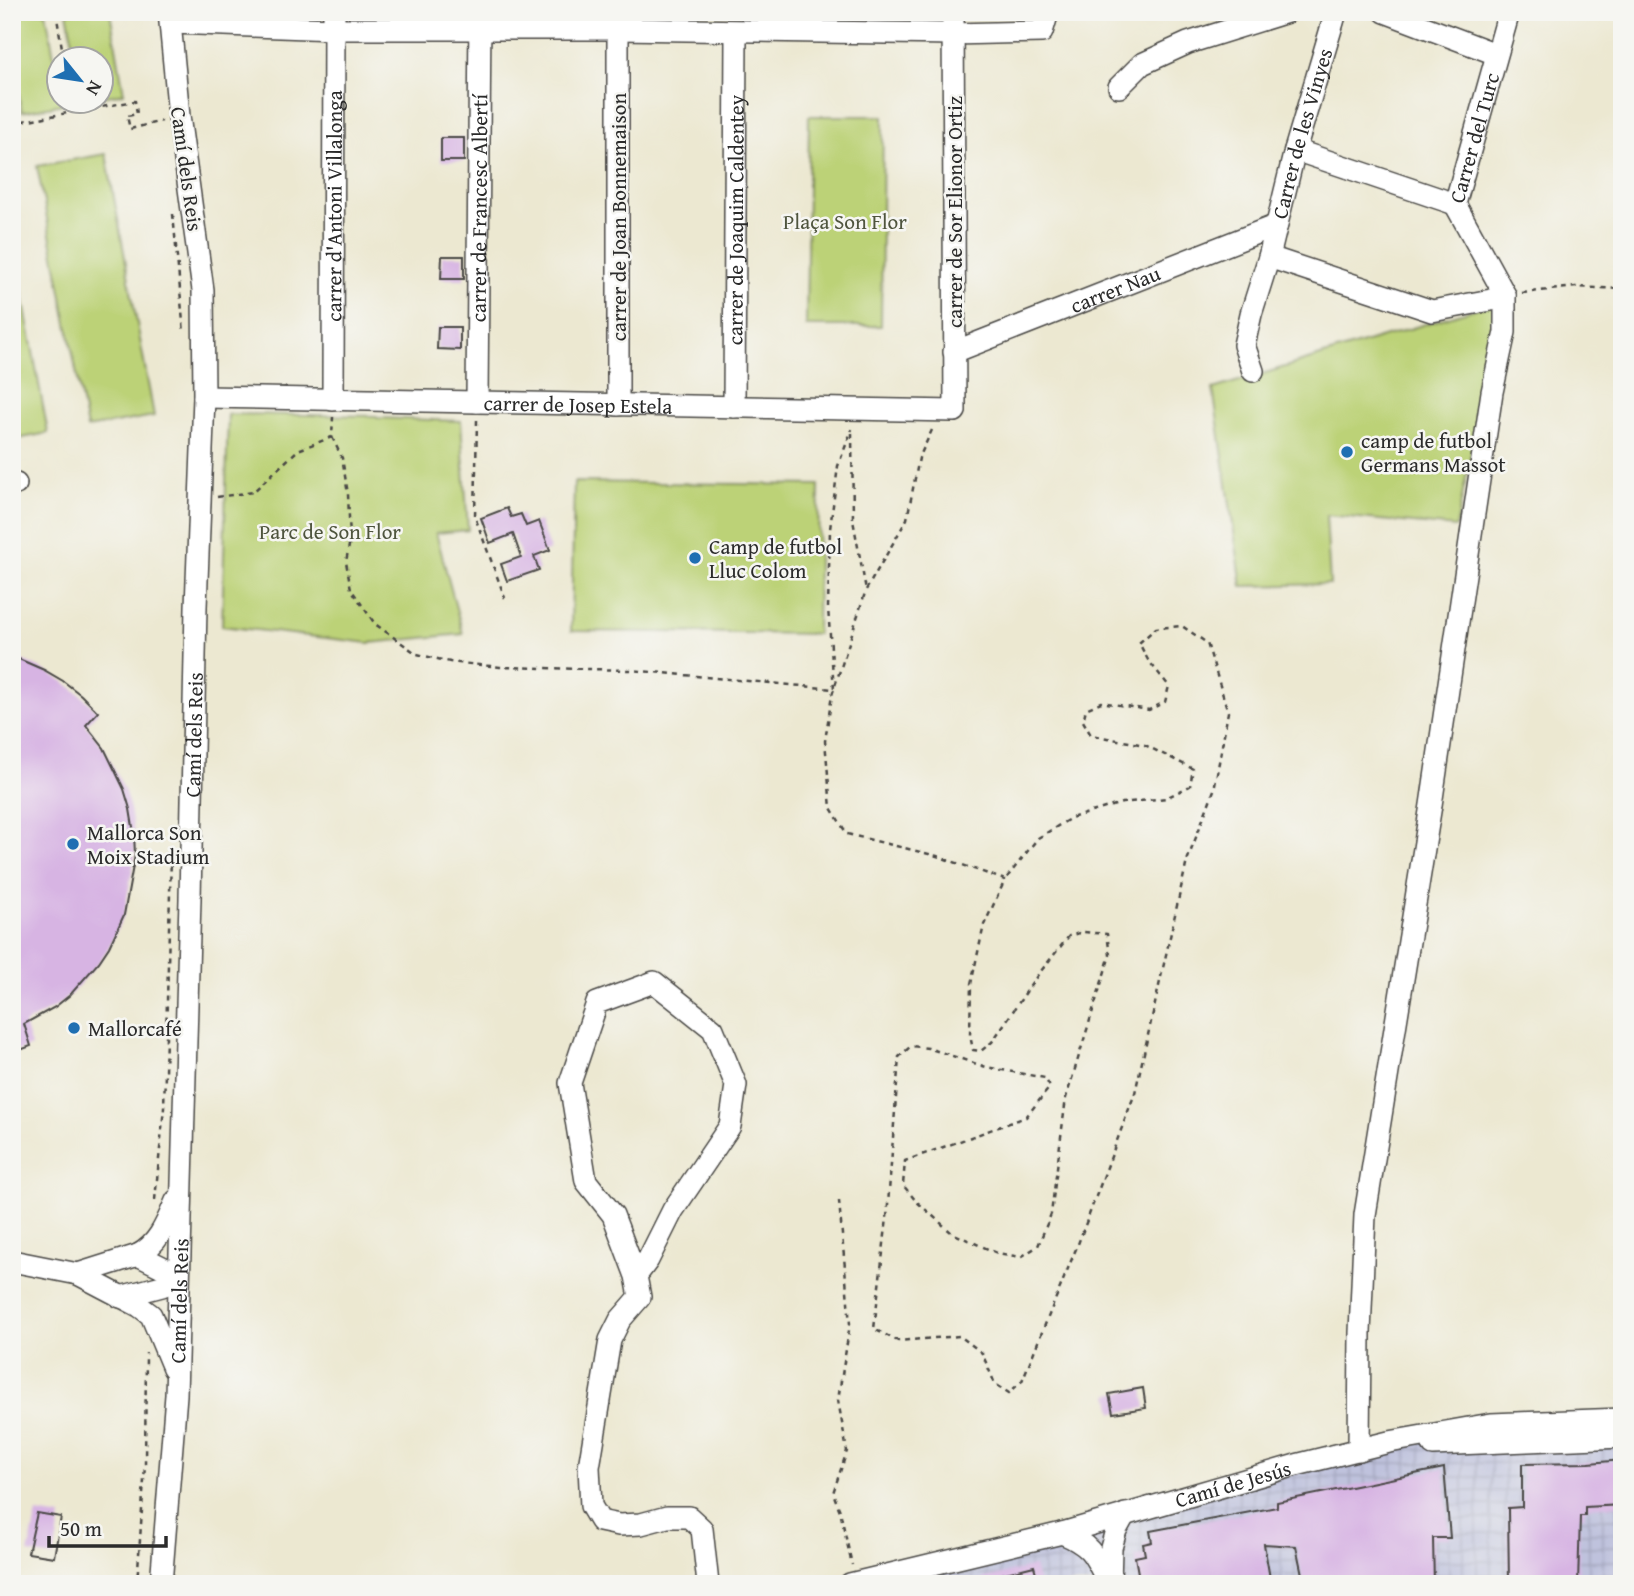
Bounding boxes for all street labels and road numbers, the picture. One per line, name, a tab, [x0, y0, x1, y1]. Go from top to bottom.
street label: Carrer de les Vinyes	[1263, 44, 1340, 222]
street label: Carrer del Turc	[1441, 69, 1507, 206]
street label: carrer d'Antoni Villalonga	[318, 90, 349, 322]
street label: carrer de Francesc Albertí	[462, 93, 495, 322]
street label: carrer de Joan Bonnemaison	[603, 93, 634, 341]
street label: carrer de Joaquim Caldentey	[719, 94, 751, 345]
street label: carrer de Sor Elionor Ortiz	[939, 96, 970, 328]
street label: Camí dels Reis	[163, 105, 211, 233]
street label: carrer Nau	[1065, 257, 1165, 320]
street label: carrer de Josep Estela	[483, 387, 673, 421]
street label: Camí dels Reis	[177, 672, 210, 798]
street label: Camí dels Reis	[161, 1238, 196, 1364]
street label: Camí de Jesús	[1171, 1452, 1294, 1515]

